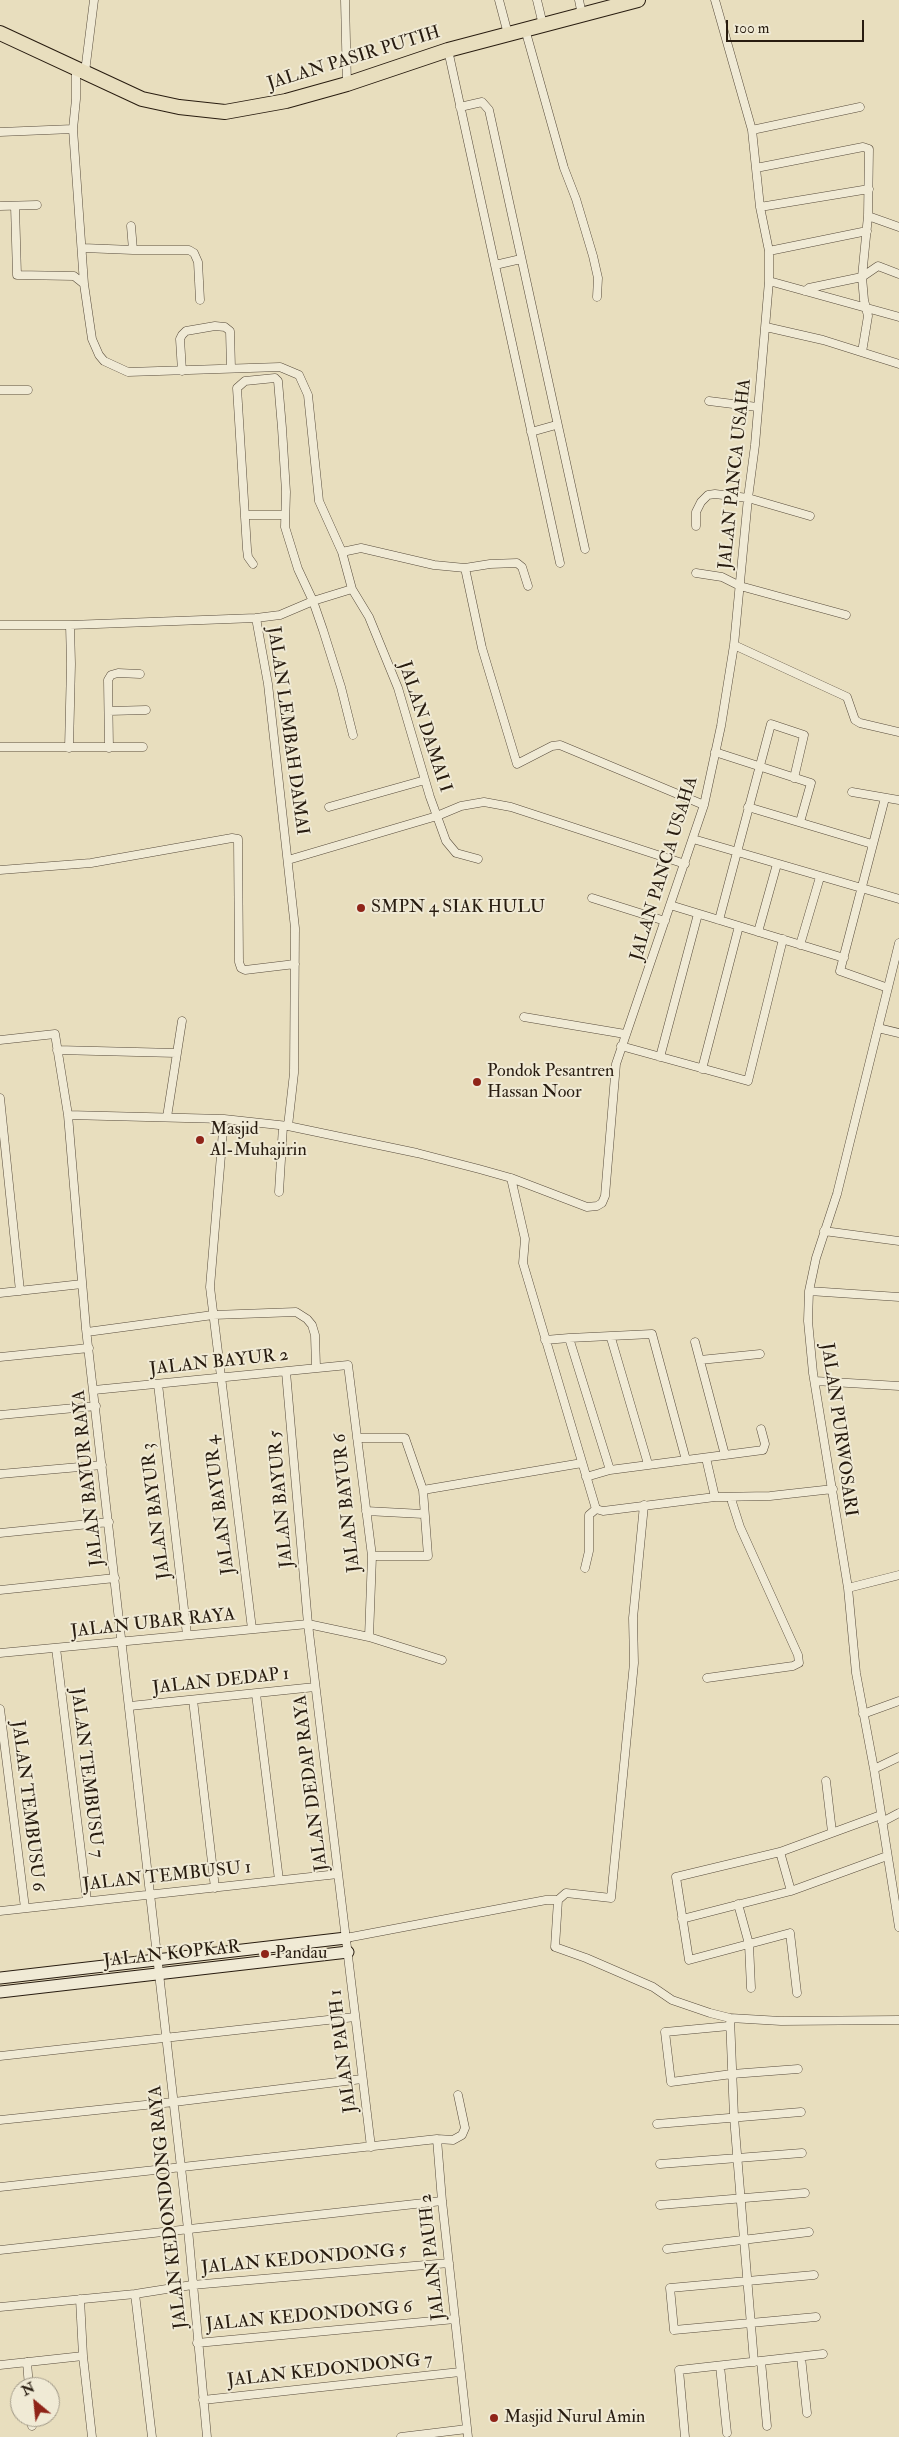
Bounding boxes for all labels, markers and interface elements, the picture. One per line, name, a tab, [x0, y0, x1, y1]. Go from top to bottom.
scale bar	[729, 10, 866, 42]
text: 100 m	[734, 19, 769, 38]
street label: JALAN PASIR PUTIH	[265, 22, 443, 96]
street label: JALAN PANCA USAHA	[715, 377, 757, 571]
street label: JALAN LEMBAH DAMAI	[262, 625, 312, 837]
street label: JALAN DAMAI I	[393, 659, 455, 795]
street label: JALAN PANCA USAHA	[627, 774, 703, 964]
place label: SMPN 4 SIAK HULU	[371, 897, 545, 919]
marker: SMPN 4 SIAK HULU	[355, 902, 367, 914]
place label: Pondok Pesantren Hassan Noor	[487, 1061, 614, 1104]
marker: Pondok Pesantren Hassan Noor	[471, 1076, 483, 1088]
place label: Masjid Al-Muhajirin	[210, 1119, 307, 1162]
marker: Masjid Al-Muhajirin	[194, 1134, 206, 1146]
street label: JALAN PURWOSARI	[815, 1342, 861, 1518]
street label: JALAN BAYUR 2	[149, 1345, 289, 1381]
street label: JALAN BAYUR RAYA	[69, 1389, 109, 1567]
street label: JALAN BAYUR 5	[265, 1429, 299, 1569]
street label: JALAN BAYUR 6	[330, 1433, 366, 1573]
street label: JALAN BAYUR 4	[202, 1434, 240, 1576]
street label: JALAN BAYUR 3	[138, 1442, 176, 1580]
street label: JALAN UBAR RAYA	[70, 1605, 236, 1643]
street label: JALAN DEDAP 1	[152, 1664, 290, 1700]
street label: JALAN TEMBUSU 7	[65, 1687, 107, 1859]
street label: JALAN DEDAP RAYA	[290, 1693, 334, 1873]
street label: JALAN TEMBUSU 6	[6, 1719, 48, 1893]
street label: JALAN TEMBUSU 1	[82, 1857, 252, 1897]
street label: JALAN KOPKAR	[103, 1937, 241, 1973]
place label: Pandau	[275, 1943, 327, 1965]
marker: Pandau	[259, 1948, 271, 1960]
street label: JALAN PAUH 1	[326, 1988, 362, 2114]
street label: JALAN KEDONDONG RAYA	[145, 2084, 193, 2330]
street label: JALAN PAUH 2	[416, 2193, 450, 2321]
street label: JALAN KEDONDONG 5	[201, 2240, 407, 2280]
street label: JALAN KEDONDONG 6	[205, 2297, 413, 2337]
street label: JALAN KEDONDONG 7	[226, 2349, 434, 2393]
north arrow	[10, 2377, 60, 2427]
text: N	[19, 2379, 38, 2400]
place label: Masjid Nurul Amin	[504, 2407, 645, 2429]
marker: Masjid Nurul Amin	[488, 2412, 500, 2424]

